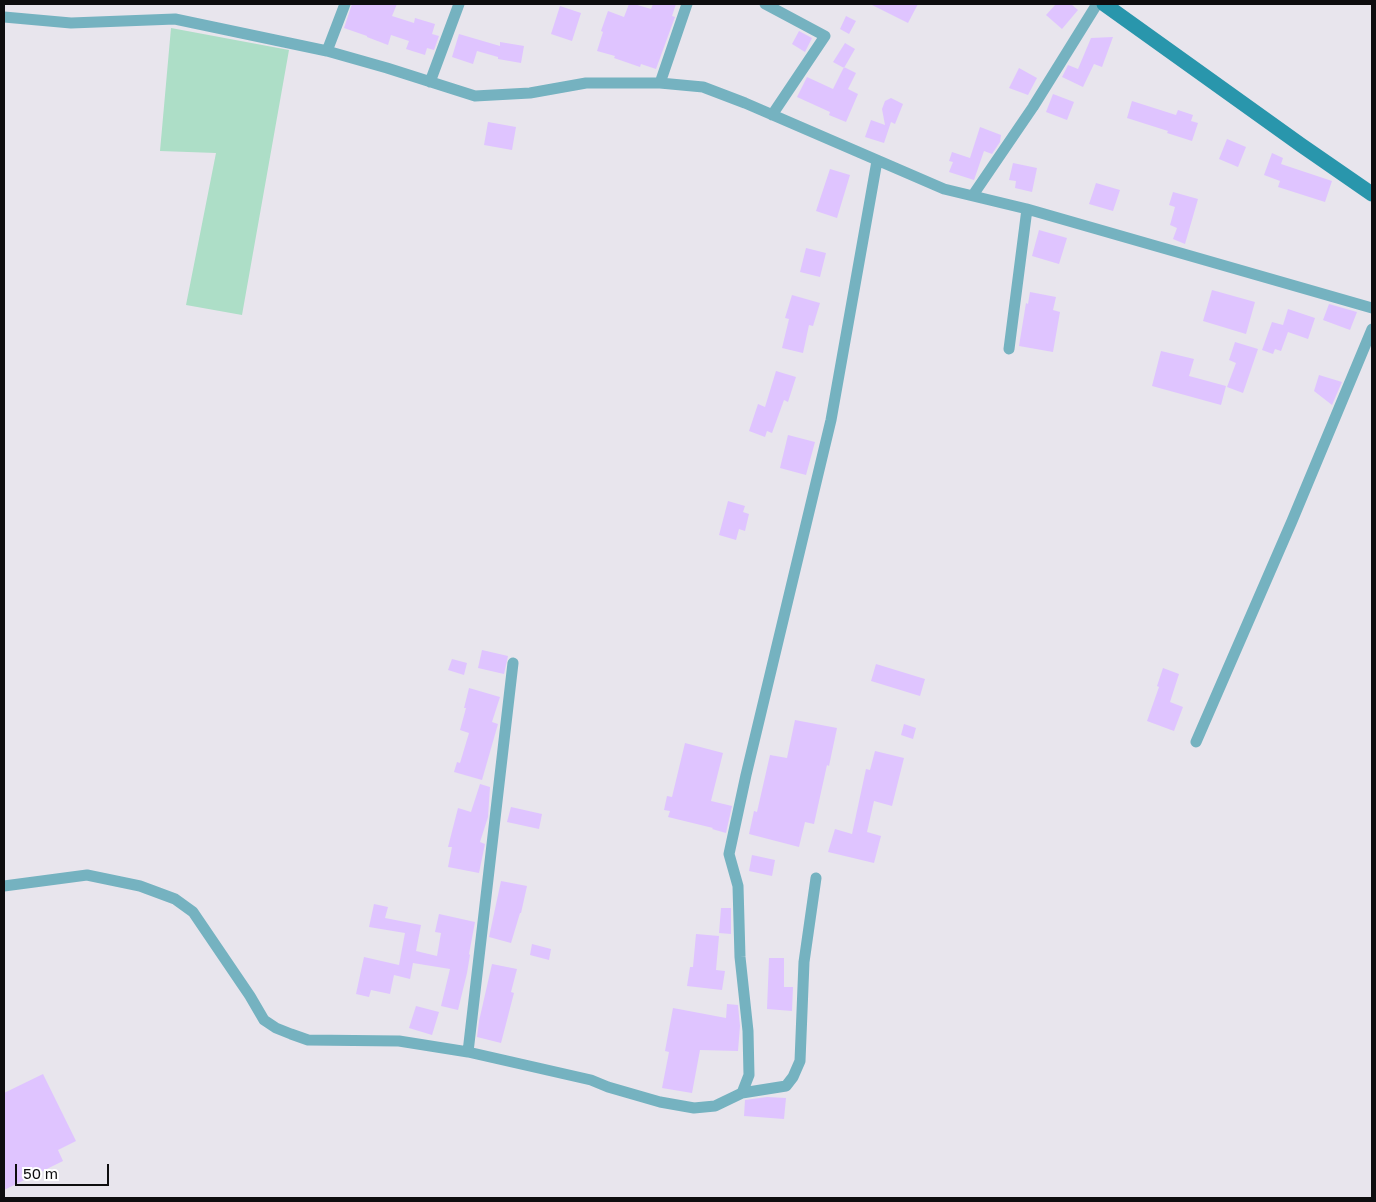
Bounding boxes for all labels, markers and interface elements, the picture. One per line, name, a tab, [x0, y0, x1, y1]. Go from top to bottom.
scale bar	[18, 1154, 111, 1186]
text: 50 m	[23, 1164, 58, 1182]

